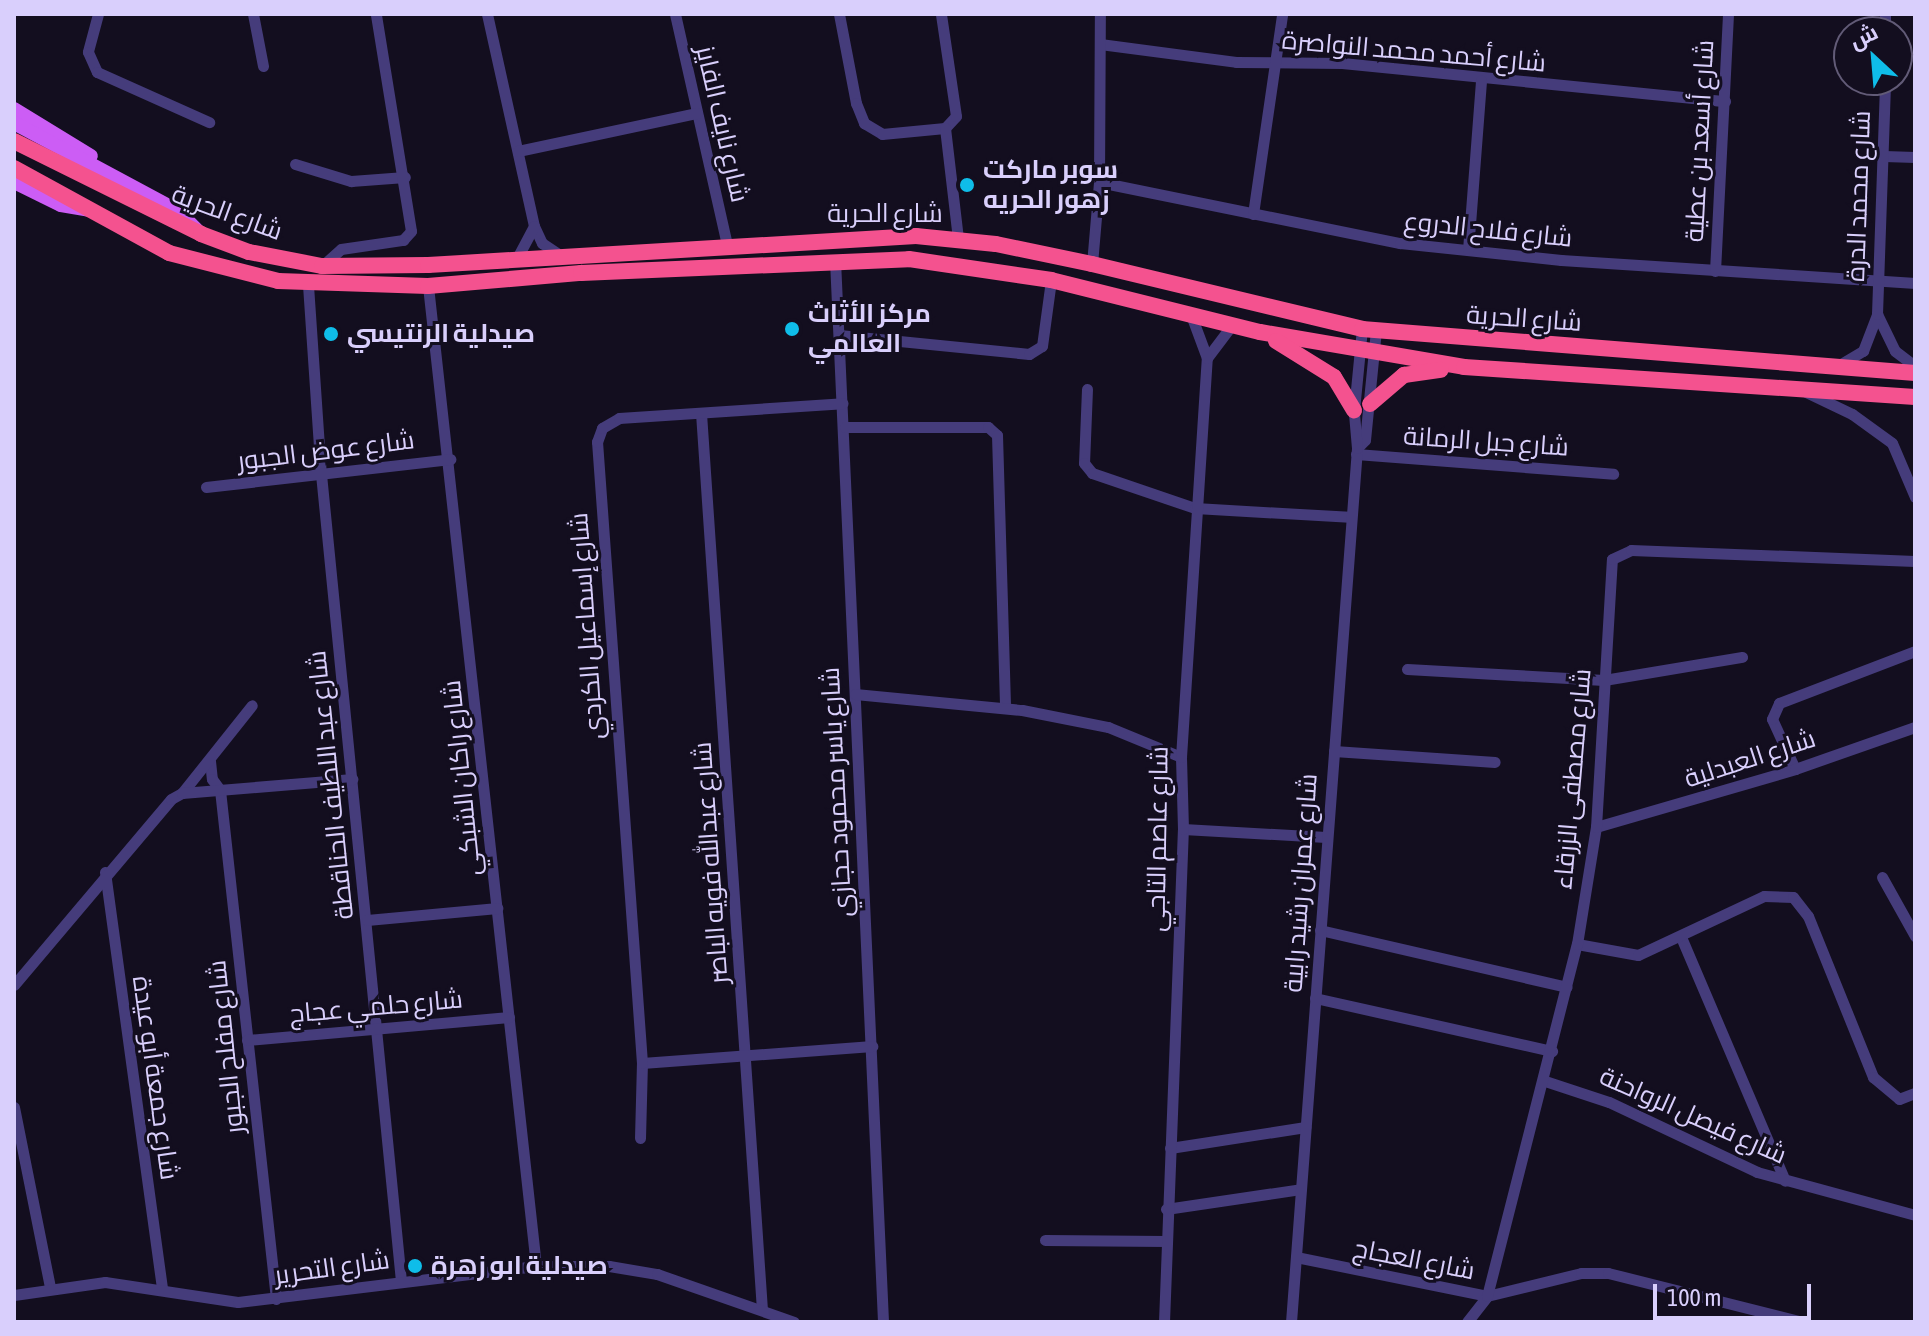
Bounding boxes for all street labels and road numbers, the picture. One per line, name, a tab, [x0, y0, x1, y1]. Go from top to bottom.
street label: شارع أحمد محمد النواصرة	[1281, 25, 1547, 79]
street label: شارع أسعد بن عطية	[1679, 39, 1721, 243]
street label: شارع نايف الفايز	[689, 43, 755, 205]
street label: شارع محمد الدرة	[1840, 110, 1878, 282]
street label: شارع الحرية	[167, 179, 287, 247]
street label: شارع الحرية	[827, 198, 943, 230]
street label: شارع فلاح الدروع	[1402, 206, 1574, 254]
street label: شارع الحرية	[1465, 299, 1583, 339]
street label: شارع جبل الرمانة	[1402, 421, 1570, 463]
street label: شارع عوض الجبور	[236, 425, 416, 477]
street label: شارع إسماعيل الكردي	[564, 512, 610, 740]
street label: شارع عبد اللطيف الحناقطة	[301, 649, 361, 921]
street label: شارع ياسر محمود حجازي	[815, 666, 859, 918]
street label: شارع مصطفى الزرقاء	[1548, 667, 1598, 891]
street label: شارع راكان الشبكي	[436, 679, 488, 877]
street label: شارع العبدلية	[1681, 723, 1819, 795]
street label: شارع عبدالله فويه الباصر	[687, 741, 735, 985]
street label: شارع عاصم التاجي	[1141, 746, 1175, 932]
street label: شارع عمران رشيد رابية	[1278, 772, 1324, 994]
street label: شارع مفلح الجبور	[201, 959, 251, 1135]
street label: شارع جمعة أبو عيدة	[125, 974, 185, 1182]
street label: شارع حلمي عجاج	[288, 984, 464, 1030]
street label: شارع فيصل الرواحنة	[1595, 1061, 1791, 1171]
street label: شارع العجاج	[1351, 1233, 1477, 1287]
street label: شارع التحرير	[272, 1244, 392, 1292]

